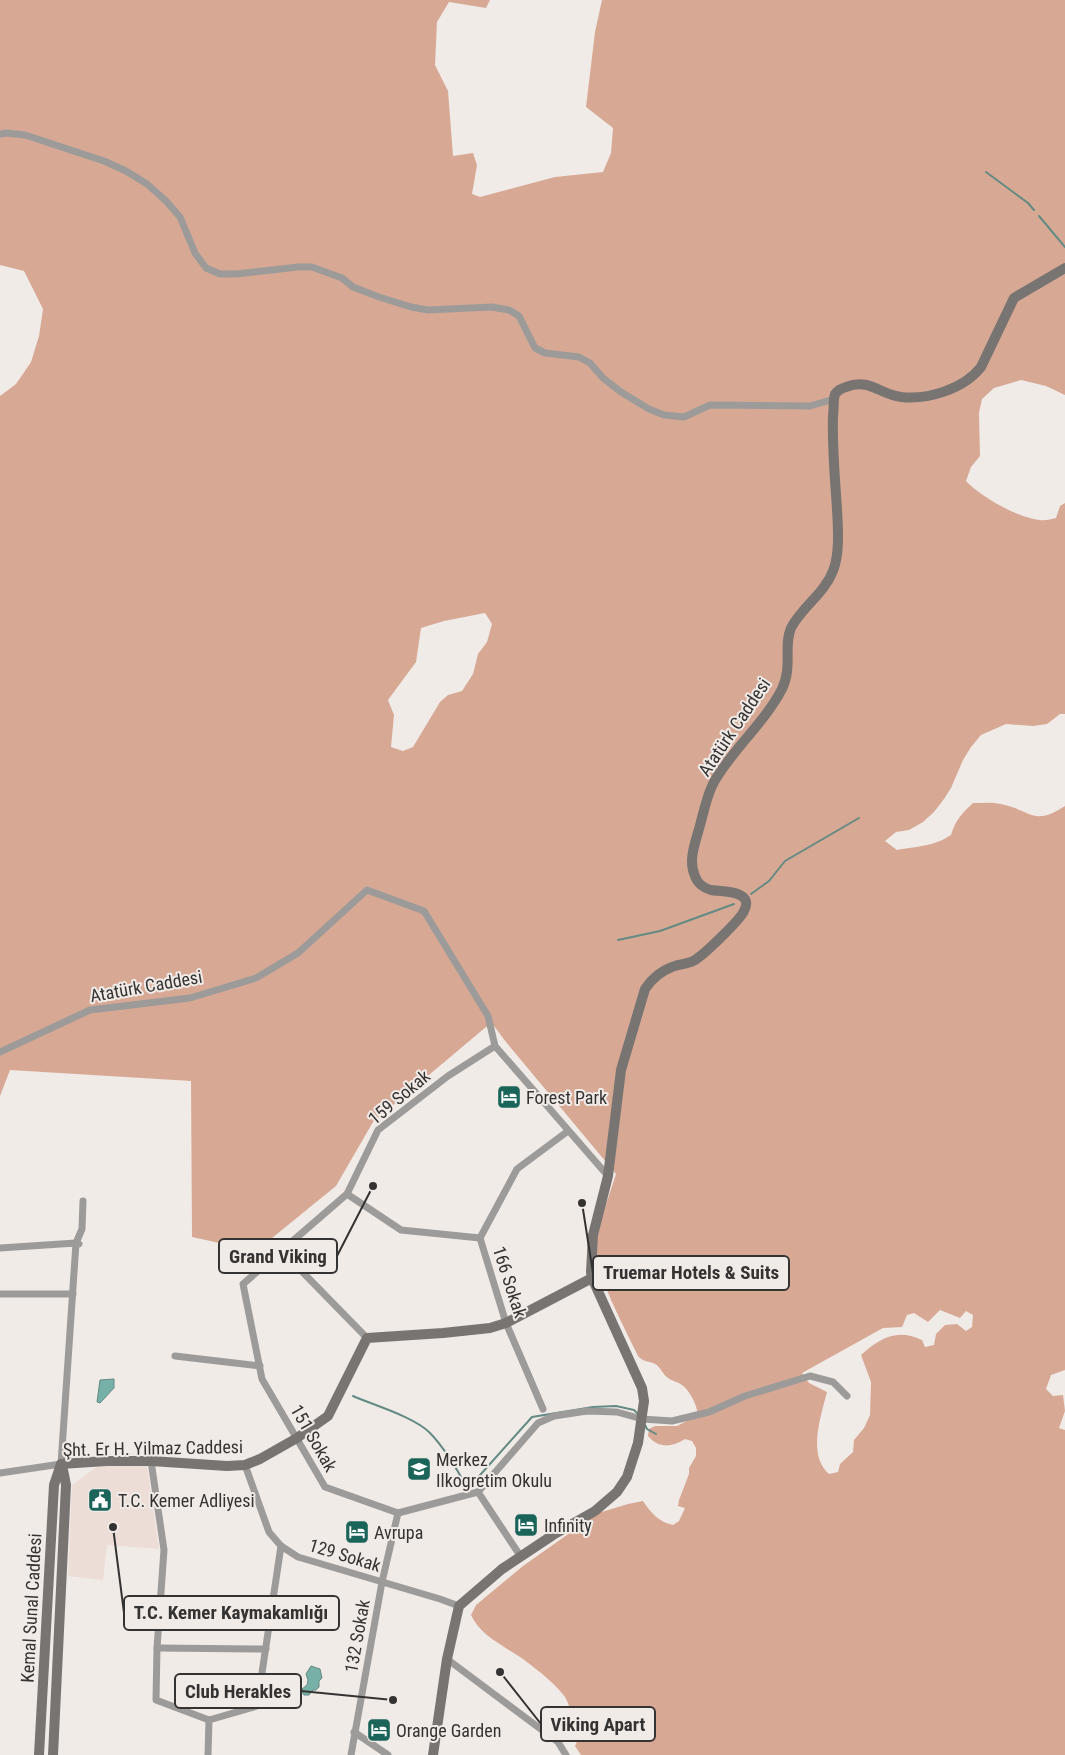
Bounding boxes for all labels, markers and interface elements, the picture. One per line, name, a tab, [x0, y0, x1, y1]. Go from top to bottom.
street label: Atatürk Caddesi	[694, 674, 774, 780]
street label: Atatürk Caddesi	[88, 966, 204, 1006]
street label: 159 Sokak	[364, 1065, 434, 1129]
hotel icon: Forest Park	[496, 1084, 522, 1110]
place label: Forest Park	[526, 1087, 607, 1108]
callout: Grand Viking	[219, 1239, 337, 1273]
street label: 166 Sokak	[489, 1244, 531, 1320]
text: Grand Viking	[229, 1245, 327, 1268]
callout: Truemar Hotels & Suits	[593, 1256, 789, 1290]
text: Truemar Hotels & Suits	[603, 1261, 779, 1284]
street label: 151 Sokak	[286, 1401, 342, 1475]
street label: Şht. Er H. Yilmaz Caddesi	[63, 1436, 243, 1460]
place label: Merkez Ilkogretim Okulu	[436, 1449, 552, 1491]
school or university icon: Merkez Ilkogretim Okulu	[406, 1456, 432, 1482]
public building icon: T.C. Kemer Adliyesi	[87, 1487, 113, 1513]
place label: T.C. Kemer Adliyesi	[118, 1490, 255, 1511]
hotel icon: Infinity	[513, 1512, 539, 1538]
place label: Infinity	[544, 1515, 592, 1536]
hotel icon: Avrupa	[344, 1519, 370, 1545]
place label: Avrupa	[374, 1522, 423, 1543]
street label: Kemal Sunal Caddesi	[17, 1533, 45, 1683]
street label: 129 Sokak	[307, 1534, 383, 1576]
callout: T.C. Kemer Kaymakamlığı	[124, 1596, 339, 1630]
street label: 132 Sokak	[340, 1598, 374, 1674]
text: T.C. Kemer Kaymakamlığı	[134, 1601, 328, 1624]
callout: Club Herakles	[175, 1674, 301, 1708]
text: Club Herakles	[185, 1680, 291, 1703]
callout: Viking Apart	[541, 1707, 655, 1741]
text: Viking Apart	[551, 1713, 646, 1736]
hotel icon: Orange Garden	[366, 1717, 392, 1743]
place label: Orange Garden	[396, 1720, 501, 1741]

